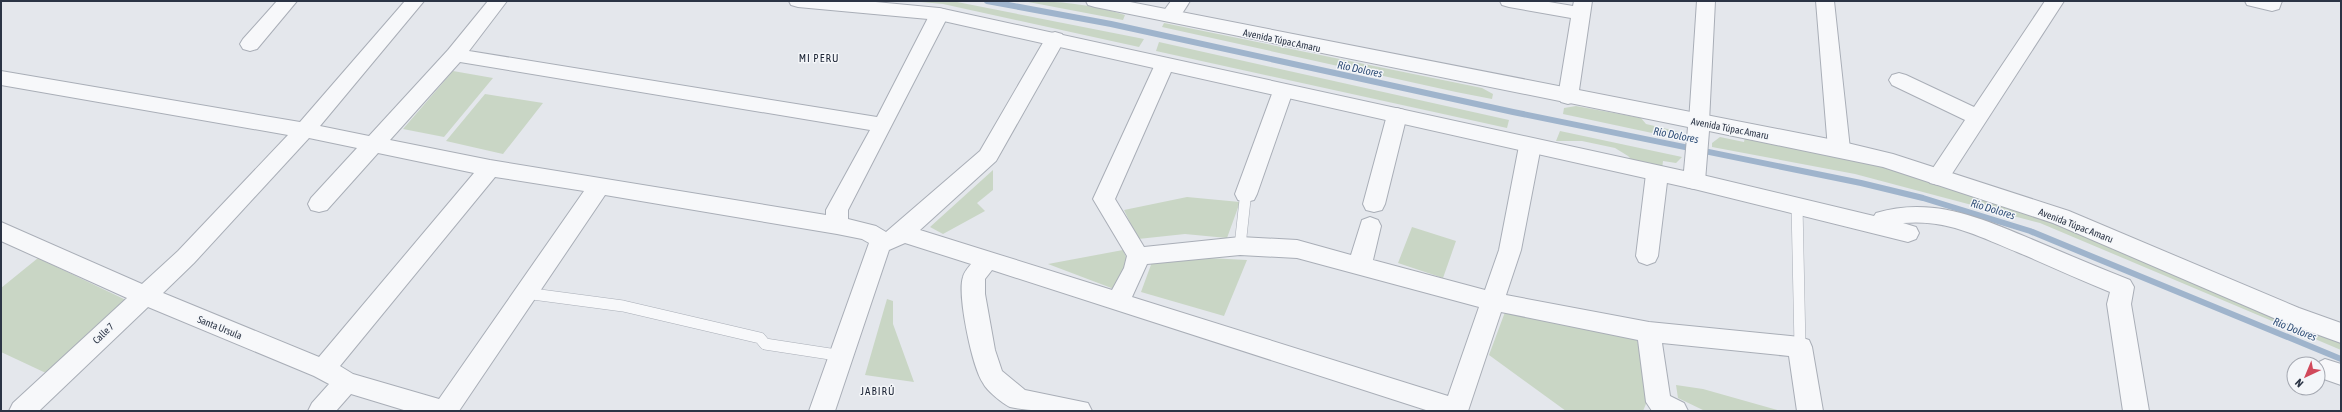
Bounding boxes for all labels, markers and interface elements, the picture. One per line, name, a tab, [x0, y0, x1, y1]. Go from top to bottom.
street label: Avenida Túpac Amaru	[1242, 27, 1322, 54]
district label: MI PERU	[799, 52, 839, 64]
water label: Río Dolores	[1336, 58, 1384, 80]
street label: Avenida Túpac Amaru	[1690, 116, 1770, 141]
water label: Río Dolores	[1652, 125, 1700, 145]
water label: Río Dolores	[1969, 197, 2017, 221]
street label: Avenida Túpac Amaru	[2037, 206, 2115, 245]
street label: Santa Ursula	[196, 314, 244, 342]
water label: Río Dolores	[2272, 315, 2319, 343]
street label: Calle 7	[91, 321, 116, 346]
north arrow	[2286, 356, 2326, 396]
text: N	[2293, 377, 2306, 390]
district label: JABIRÚ	[861, 385, 895, 397]

